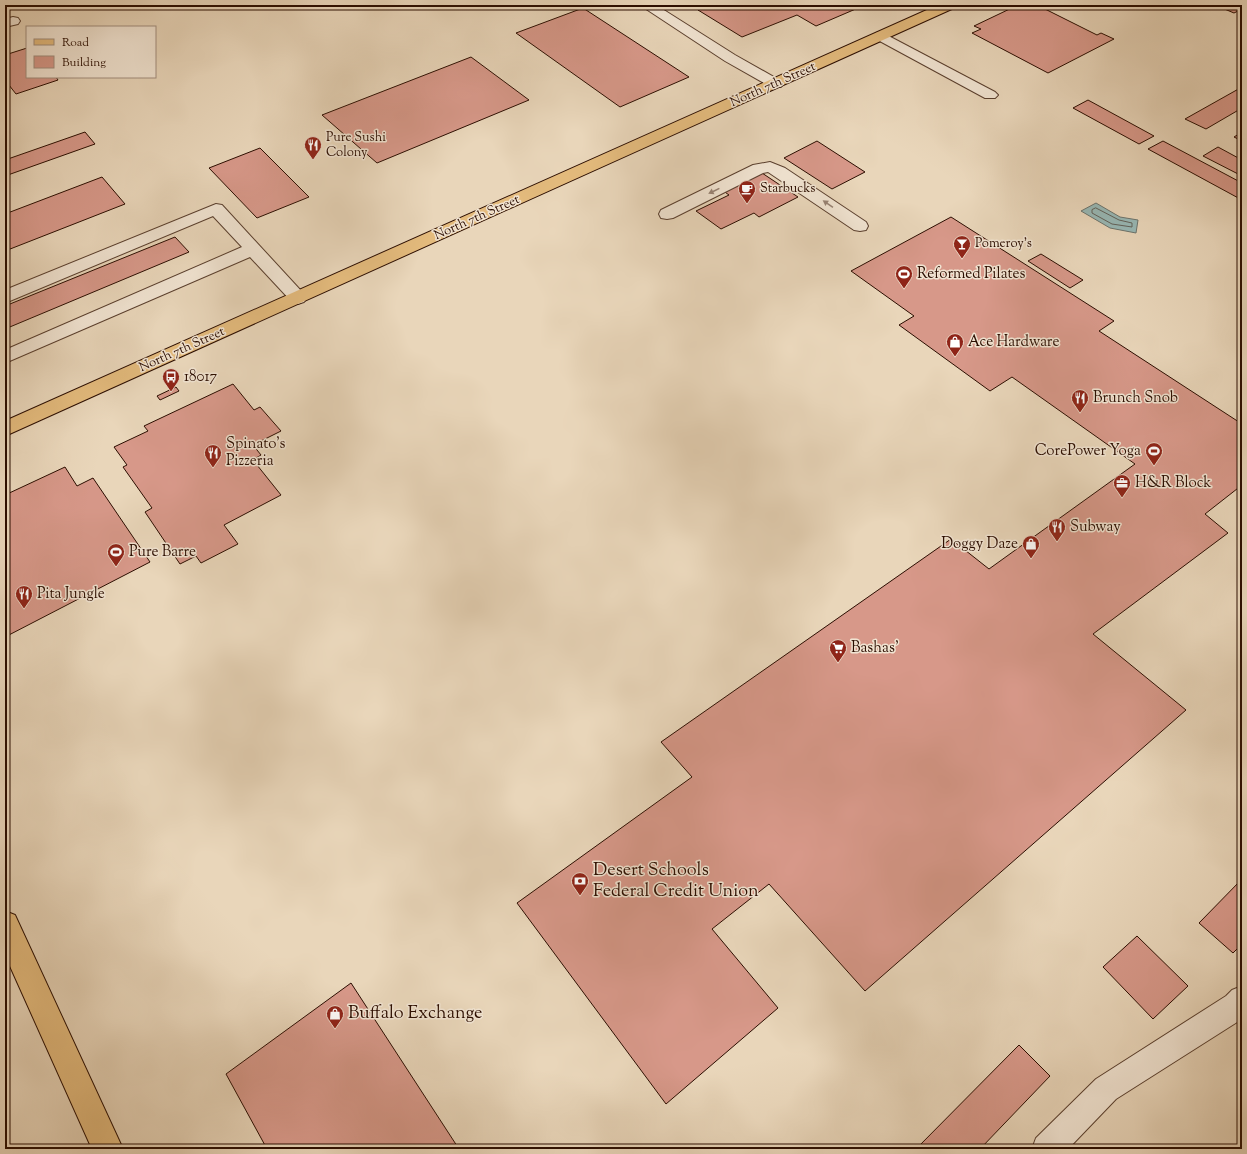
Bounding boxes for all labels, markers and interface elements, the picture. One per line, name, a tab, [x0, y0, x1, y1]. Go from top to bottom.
legend	[26, 26, 156, 78]
text: Road	[62, 34, 89, 52]
text: Building	[62, 54, 106, 72]
street label: North 7th Street	[727, 58, 819, 112]
place label: Pure Sushi Colony	[326, 129, 386, 162]
restaurant icon: Pure Sushi Colony	[303, 135, 323, 160]
cafe icon: Starbucks	[737, 179, 757, 204]
place label: Starbucks	[760, 180, 815, 198]
one-way arrow	[708, 187, 720, 194]
street label: North 7th Street	[431, 191, 523, 245]
one-way arrow	[823, 200, 833, 208]
bar icon: Pomeroy's	[952, 234, 972, 259]
place label: Pomeroy's	[975, 235, 1032, 253]
sports icon: Reformed Pilates	[894, 264, 914, 289]
place label: Reformed Pilates	[917, 264, 1026, 285]
street label: North 7th Street	[136, 323, 228, 377]
shop icon: Ace Hardware	[945, 332, 965, 357]
place label: Ace Hardware	[968, 332, 1059, 353]
bus stop icon: 18017	[161, 367, 181, 392]
place label: 18017	[184, 367, 217, 388]
restaurant icon: Brunch Snob	[1070, 388, 1090, 413]
place label: Brunch Snob	[1093, 388, 1178, 409]
place label: Spinato's Pizzeria	[226, 434, 286, 472]
place label: CorePower Yoga	[1035, 441, 1141, 462]
sports icon: CorePower Yoga	[1144, 441, 1164, 466]
restaurant icon: Spinato's Pizzeria	[203, 443, 223, 468]
office icon: H&R Block	[1112, 473, 1132, 498]
place label: H&R Block	[1135, 473, 1212, 494]
restaurant icon: Subway	[1047, 517, 1067, 542]
place label: Subway	[1070, 517, 1121, 538]
place label: Doggy Daze	[941, 534, 1018, 555]
shop icon: Doggy Daze	[1021, 534, 1041, 559]
sports icon: Pure Barre	[106, 542, 126, 567]
place label: Pure Barre	[129, 542, 196, 563]
restaurant icon: Pita Jungle	[14, 584, 34, 609]
place label: Pita Jungle	[37, 584, 105, 605]
supermarket icon: Bashas'	[828, 638, 848, 663]
place label: Bashas'	[851, 638, 899, 659]
place label: Desert Schools Federal Credit Union	[593, 858, 759, 905]
bank icon: Desert Schools Federal Credit Union	[570, 871, 590, 896]
place label: Buffalo Exchange	[348, 1001, 482, 1027]
shop icon: Buffalo Exchange	[325, 1004, 345, 1029]

